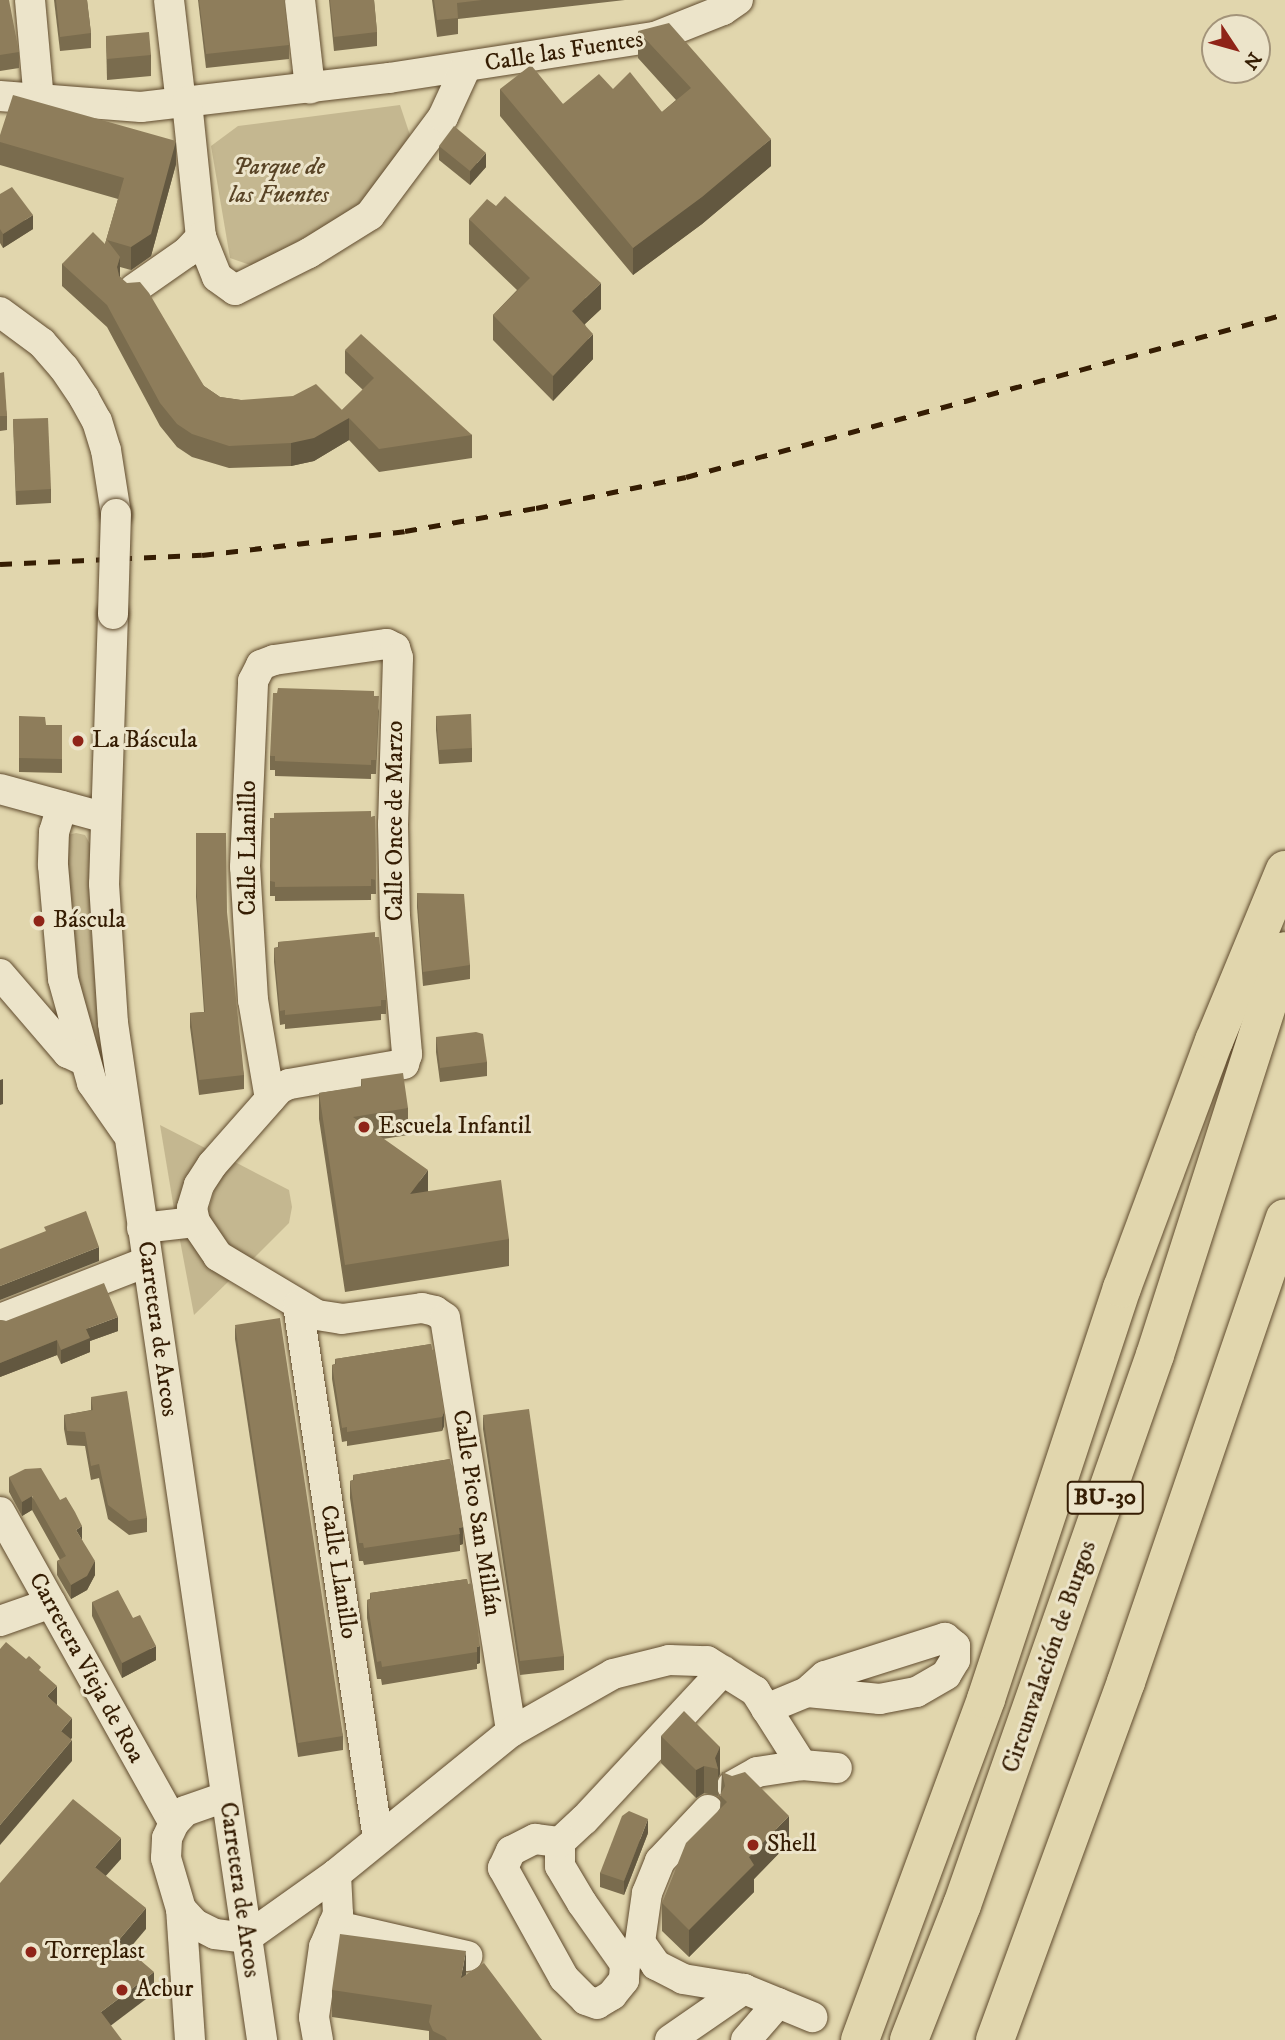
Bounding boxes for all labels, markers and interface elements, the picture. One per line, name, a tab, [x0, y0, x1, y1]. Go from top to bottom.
north arrow	[1201, 14, 1271, 84]
street label: Calle las Fuentes	[483, 25, 645, 79]
text: N	[1238, 47, 1266, 74]
park label: Parque de las Fuentes	[229, 154, 329, 210]
street label: Calle Once de Marzo	[382, 721, 410, 921]
place label: La Báscula	[92, 727, 197, 755]
marker: La Báscula	[70, 733, 86, 749]
street label: Calle Llanillo	[235, 780, 263, 916]
place label: Báscula	[53, 907, 126, 935]
marker: Báscula	[31, 913, 47, 929]
place label: Escuela Infantil	[378, 1113, 531, 1141]
marker: Escuela Infantil	[356, 1119, 372, 1135]
street label: Carretera de Arcos	[130, 1239, 184, 1419]
street label: Calle Pico San Millán	[445, 1408, 507, 1618]
road number: BU-30	[1066, 1478, 1144, 1518]
street label: Calle Llanillo	[313, 1503, 363, 1641]
street label: Circunvalación de Burgos	[997, 1537, 1103, 1777]
street label: Carretera Vieja de Roa	[22, 1568, 150, 1768]
street label: Carretera de Arcos	[212, 1800, 266, 1980]
place label: Shell	[767, 1831, 816, 1859]
marker: Shell	[745, 1837, 761, 1853]
place label: Torreplast	[45, 1938, 145, 1966]
marker: Torreplast	[23, 1944, 39, 1960]
place label: Acbur	[136, 1976, 193, 2004]
marker: Acbur	[114, 1982, 130, 1998]

